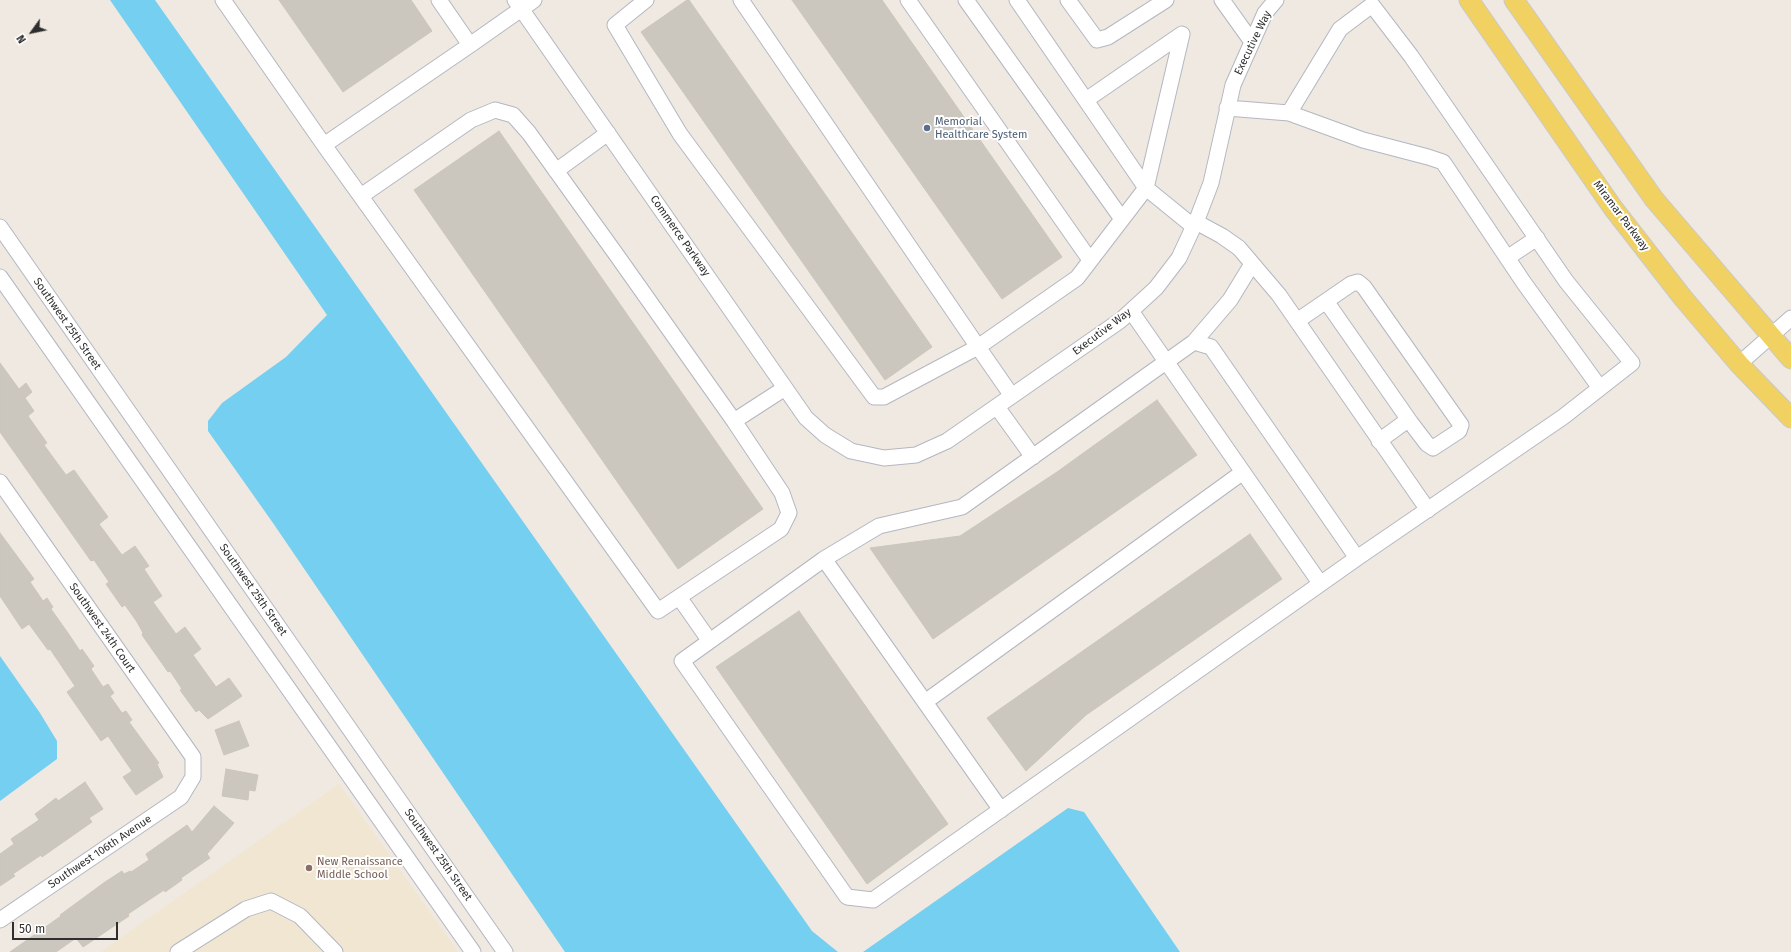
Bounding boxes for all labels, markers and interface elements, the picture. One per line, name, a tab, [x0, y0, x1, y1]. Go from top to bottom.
street label: Executive Way	[1232, 9, 1274, 77]
north arrow	[12, 12, 52, 52]
text: N	[14, 32, 29, 45]
place label: Memorial Healthcare System	[935, 115, 1027, 141]
marker: Memorial Healthcare System	[922, 123, 932, 133]
street label: Miramar Parkway	[1590, 178, 1652, 254]
street label: Commerce Parkway	[647, 193, 713, 279]
street label: Southwest 25th Street	[30, 275, 104, 373]
street label: Executive Way	[1070, 306, 1134, 358]
street label: Southwest 25th Street	[216, 541, 290, 639]
street label: Southwest 24th Court	[66, 581, 138, 675]
street label: Southwest 25th Street	[401, 806, 475, 904]
street label: Southwest 106th Avenue	[46, 812, 154, 892]
place label: New Renaissance Middle School	[317, 855, 403, 881]
marker: New Renaissance Middle School	[304, 863, 314, 873]
scale bar	[14, 914, 120, 940]
text: 50 m	[19, 922, 45, 936]

